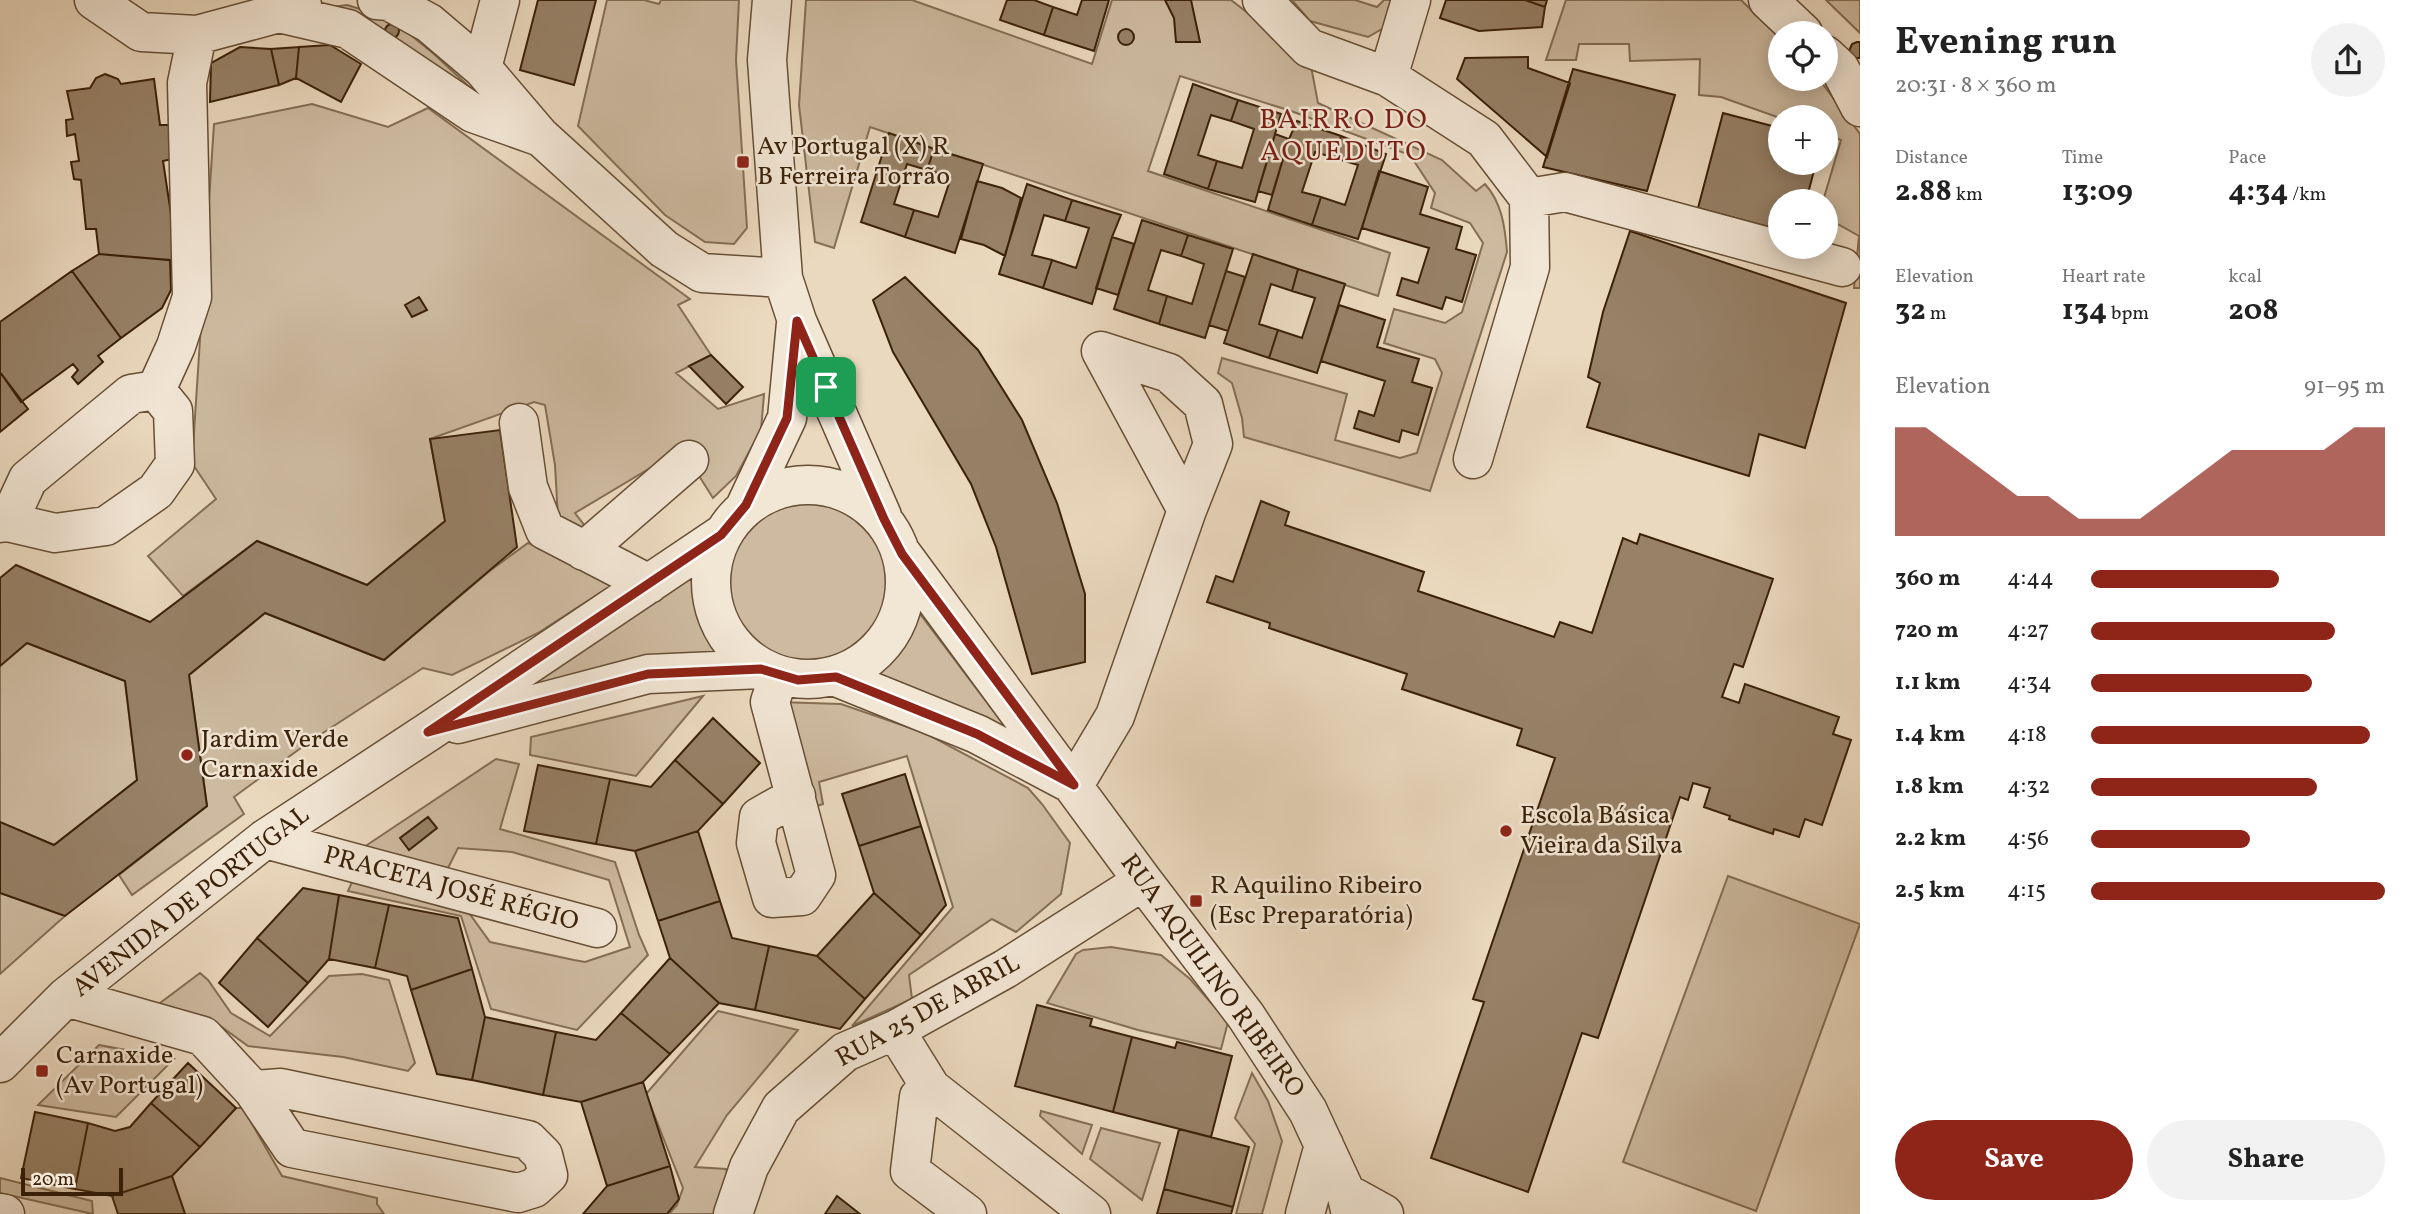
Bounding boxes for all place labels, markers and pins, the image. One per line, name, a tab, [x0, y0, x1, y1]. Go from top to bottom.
place label: Av Portugal (X) R B Ferreira Torrão	[757, 129, 950, 195]
marker: Av Portugal (X) R B Ferreira Torrão	[735, 154, 751, 170]
pin	[796, 357, 856, 417]
place label: Jardim Verde Carnaxide	[201, 722, 349, 788]
marker: Jardim Verde Carnaxide	[179, 747, 195, 763]
place label: Escola Básica Vieira da Silva	[1520, 798, 1683, 864]
marker: Escola Básica Vieira da Silva	[1498, 823, 1514, 839]
place label: R Aquilino Ribeiro (Esc Preparatória)	[1210, 868, 1422, 934]
marker: R Aquilino Ribeiro (Esc Preparatória)	[1188, 893, 1204, 909]
place label: Carnaxide (Av Portugal)	[56, 1038, 203, 1104]
marker: Carnaxide (Av Portugal)	[34, 1063, 50, 1079]

